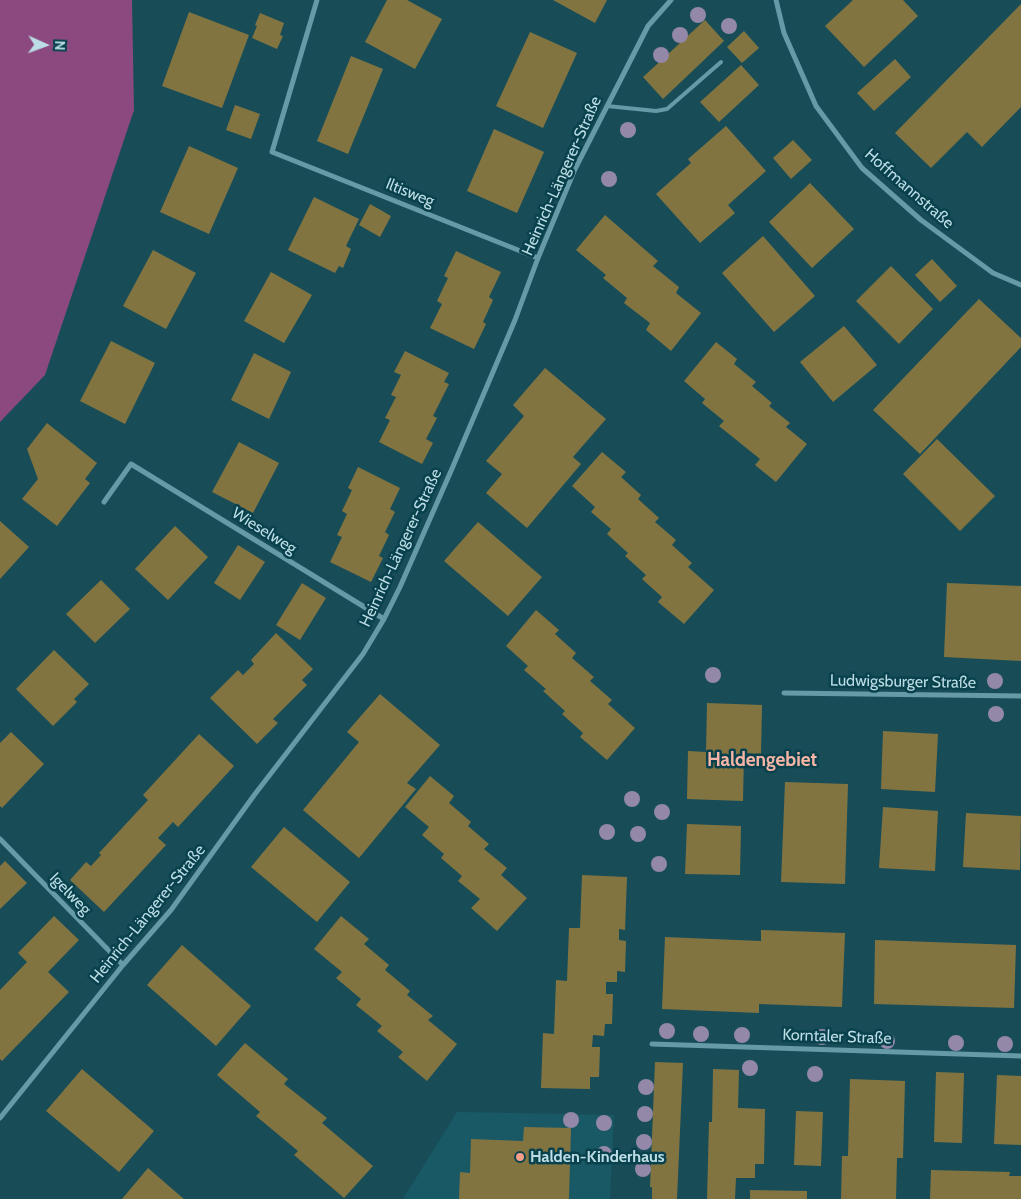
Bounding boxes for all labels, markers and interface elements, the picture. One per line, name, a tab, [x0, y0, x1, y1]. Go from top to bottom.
north arrow	[20, 20, 70, 70]
text: N	[51, 40, 69, 51]
street label: Heinrich-Längerer-Straße	[518, 93, 606, 259]
street label: Hoffmannstraße	[860, 145, 958, 233]
street label: Iltisweg	[383, 175, 437, 211]
street label: Heinrich-Längerer-Straße	[356, 466, 446, 630]
street label: Wieselweg	[228, 504, 300, 558]
street label: Ludwigsburger Straße	[830, 671, 976, 693]
district label: Haldengebiet	[707, 749, 817, 771]
street label: Heinrich-Längerer-Straße	[86, 841, 210, 987]
street label: Igelweg	[45, 869, 95, 919]
street label: Korntaler Straße	[782, 1025, 892, 1049]
place label: Halden-Kinderhaus	[530, 1147, 665, 1167]
marker: Halden-Kinderhaus	[514, 1151, 526, 1163]

